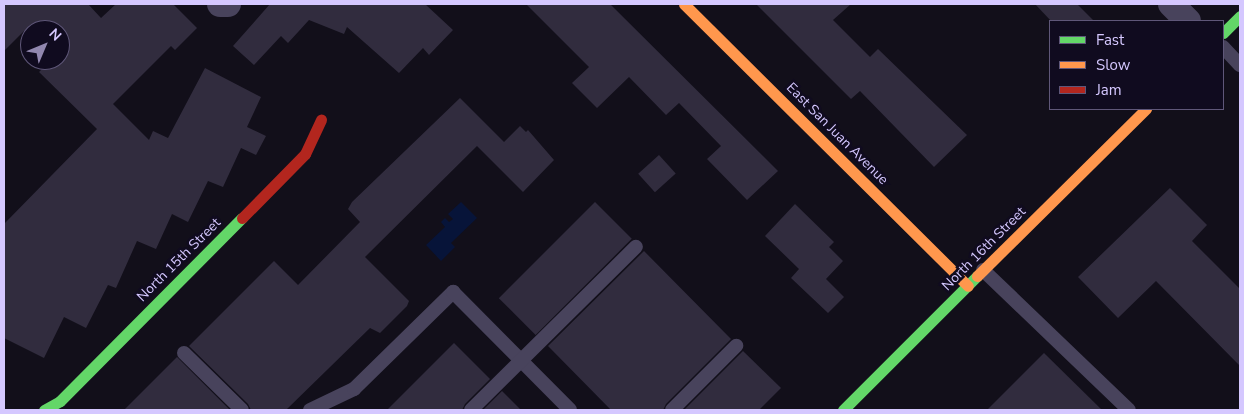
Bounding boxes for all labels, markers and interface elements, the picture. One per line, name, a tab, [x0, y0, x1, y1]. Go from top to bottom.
north arrow	[20, 20, 70, 70]
legend	[1049, 20, 1224, 110]
text: N	[45, 24, 66, 45]
text: Fast	[1096, 30, 1124, 50]
text: Slow	[1096, 55, 1130, 75]
street label: East San Juan Avenue	[783, 80, 891, 188]
text: Jam	[1096, 80, 1122, 100]
street label: North 16th Street	[939, 204, 1029, 294]
street label: North 15th Street	[134, 215, 224, 305]

